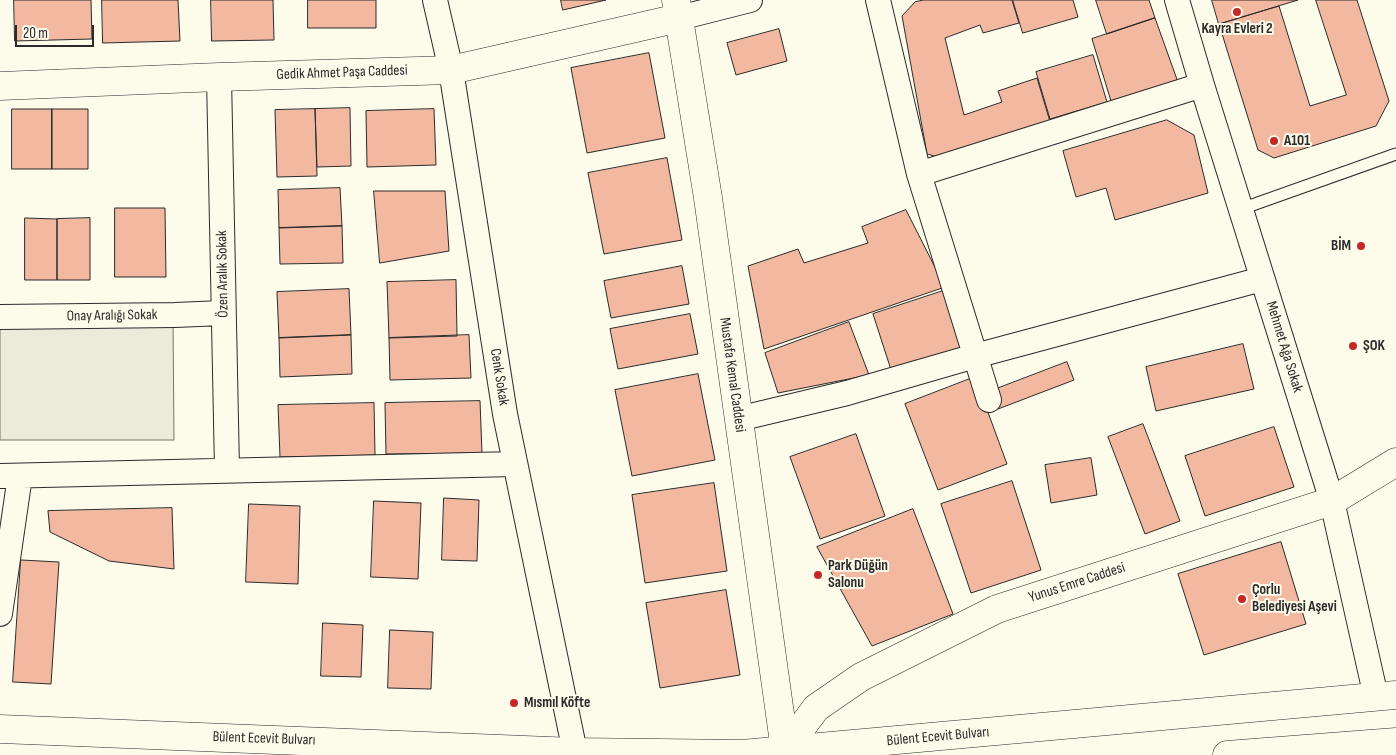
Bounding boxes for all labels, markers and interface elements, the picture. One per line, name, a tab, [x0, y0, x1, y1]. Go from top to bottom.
marker: Kayra Evleri 2	[1231, 6, 1243, 18]
scale bar	[18, 15, 96, 47]
place label: Kayra Evleri 2	[1201, 20, 1273, 38]
text: 20 m	[23, 24, 48, 43]
street label: Gedik Ahmet Paşa Caddesi	[276, 62, 408, 84]
place label: A101	[1284, 132, 1310, 150]
marker: A101	[1268, 135, 1280, 147]
street label: Özen Aralık Sokak	[213, 230, 233, 318]
place label: BİM	[1331, 237, 1351, 255]
marker: BİM	[1355, 240, 1367, 252]
street label: Mehmet Ağa Sokak	[1262, 299, 1306, 395]
street label: Onay Aralığı Sokak	[66, 306, 158, 326]
street label: Mustafa Kemal Caddesi	[715, 316, 749, 434]
place label: ŞOK	[1363, 337, 1385, 355]
marker: ŞOK	[1347, 340, 1359, 352]
street label: Cenk Sokak	[486, 347, 512, 407]
place label: Park Düğün Salonu	[828, 557, 888, 592]
street label: Yunus Emre Caddesi	[1027, 559, 1127, 607]
marker: Park Düğün Salonu	[812, 569, 824, 581]
place label: Çorlu Belediyesi Aşevi	[1252, 581, 1337, 616]
marker: Çorlu Belediyesi Aşevi	[1236, 593, 1248, 605]
place label: Mısmıl Köfte	[524, 694, 590, 712]
marker: Mısmıl Köfte	[508, 697, 520, 709]
street label: Bülent Ecevit Bulvarı	[886, 724, 990, 750]
street label: Bülent Ecevit Bulvarı	[212, 728, 316, 750]

